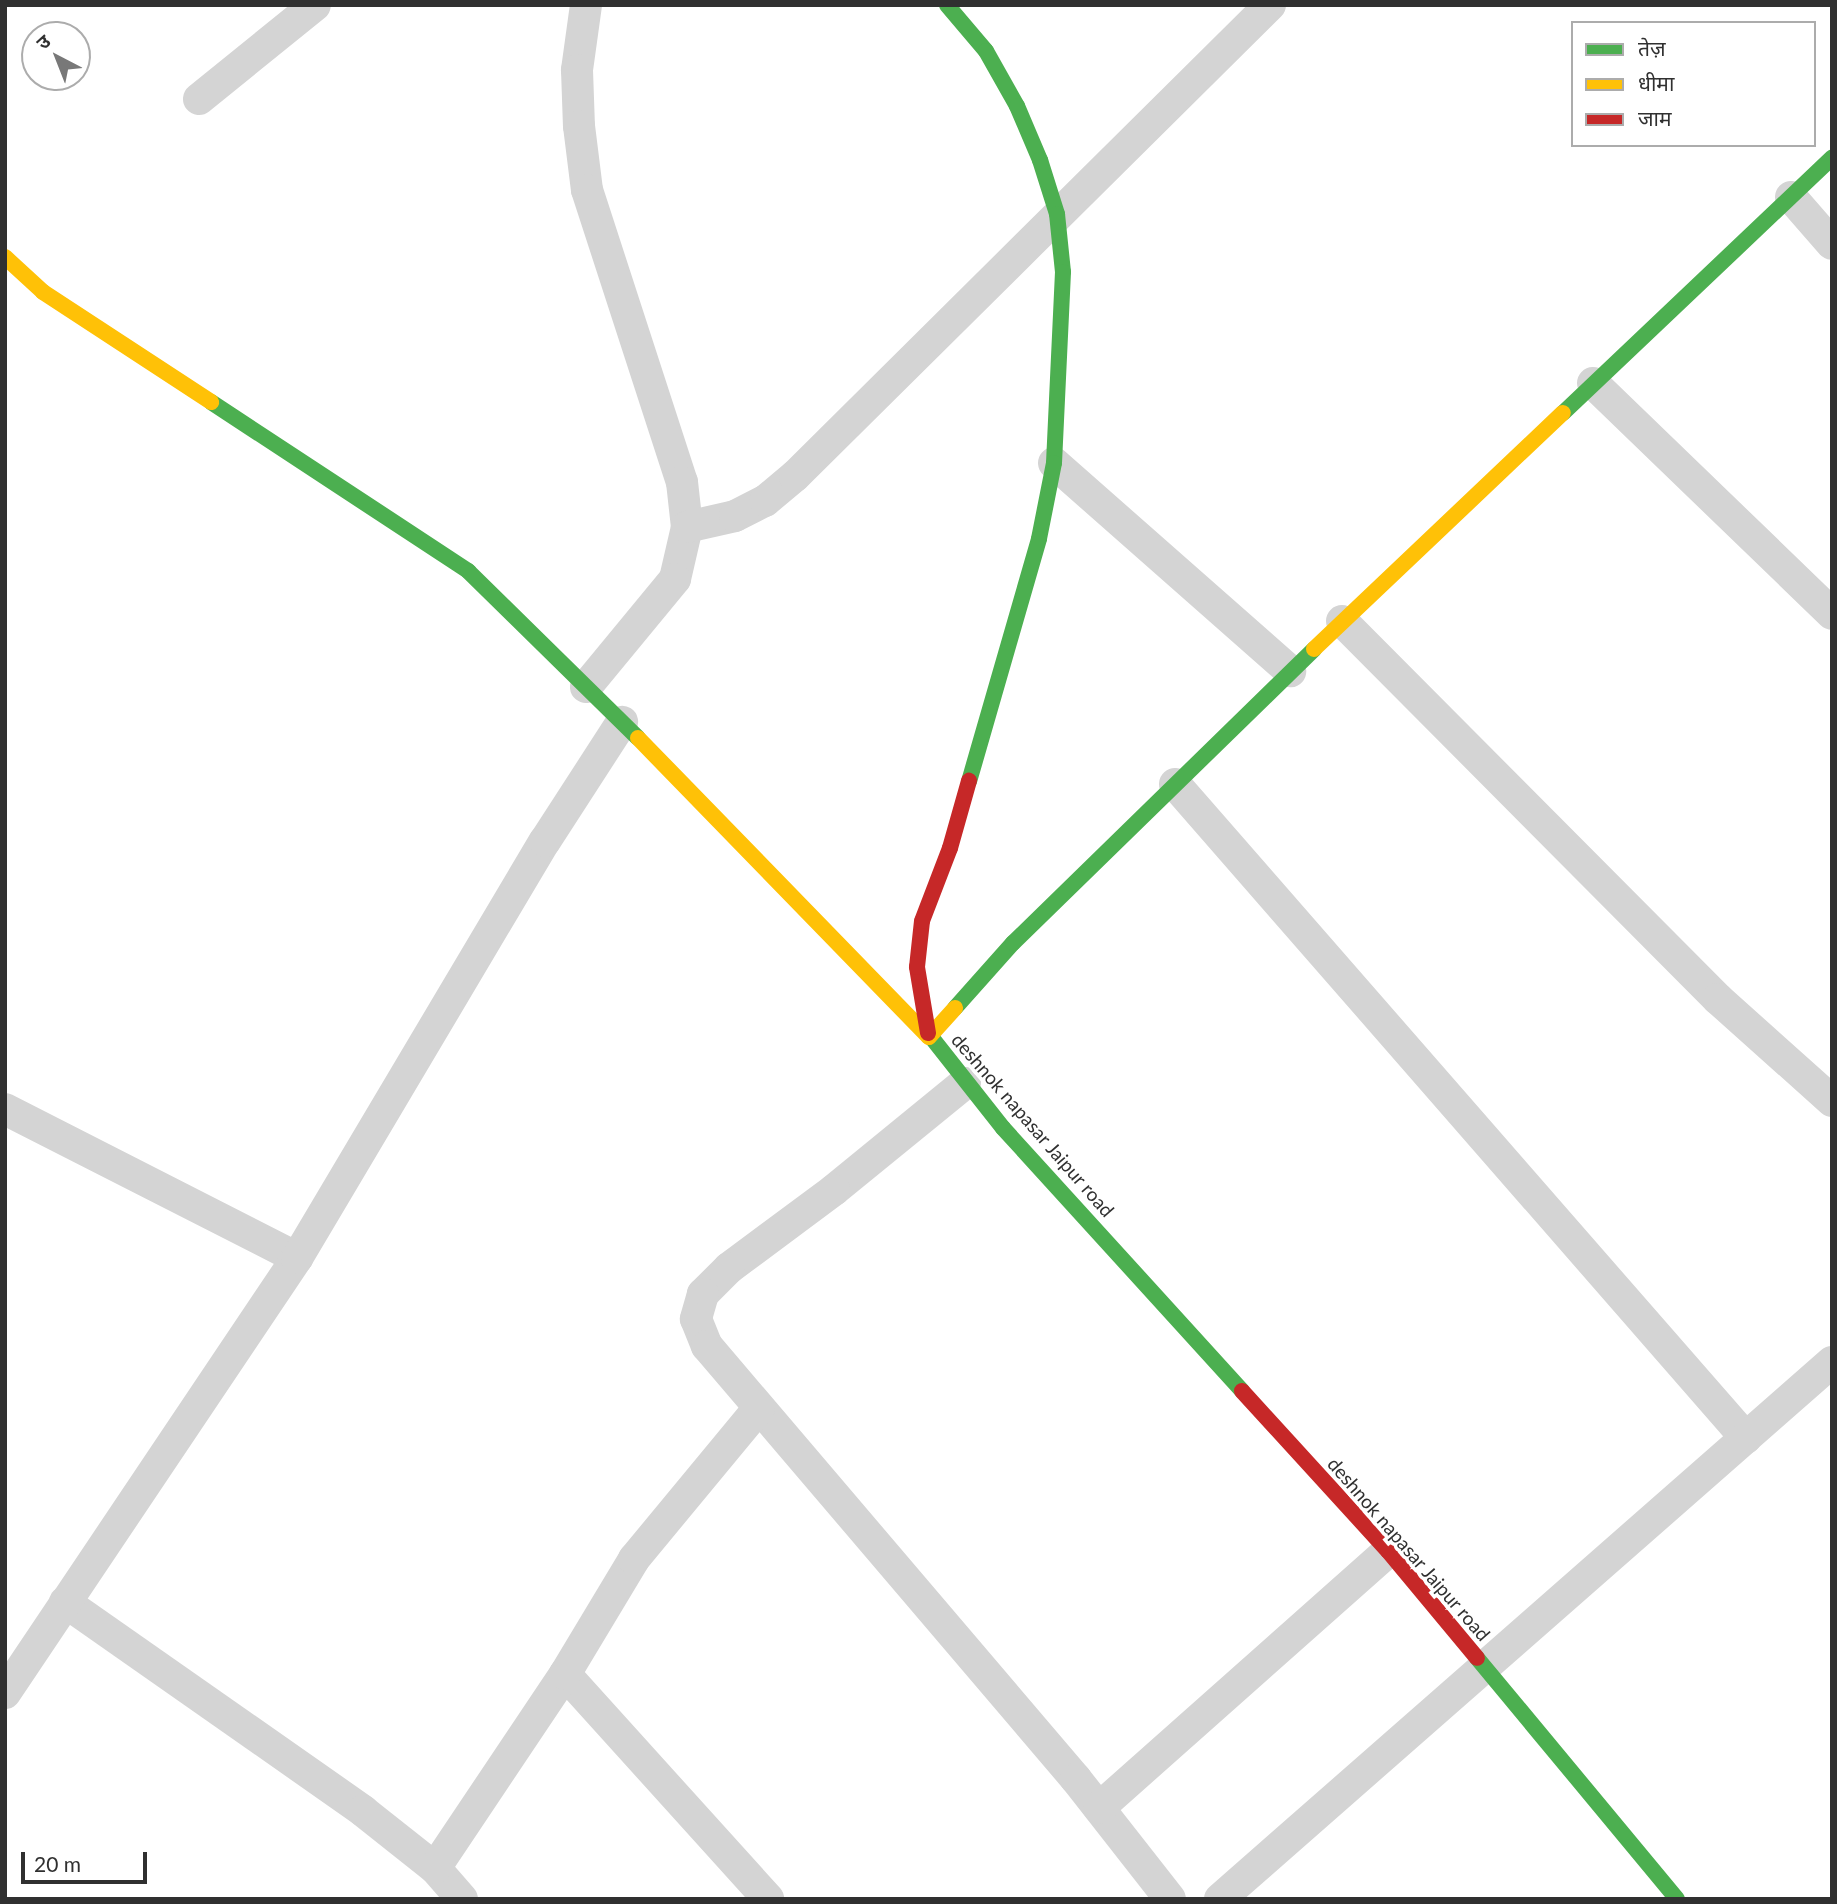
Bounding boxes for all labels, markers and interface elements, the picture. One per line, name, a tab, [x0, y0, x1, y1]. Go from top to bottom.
north arrow	[21, 21, 91, 91]
legend	[1571, 21, 1816, 147]
text: उ	[31, 29, 55, 54]
text: तेज़	[1638, 35, 1666, 60]
text: धीमा	[1638, 70, 1674, 95]
text: जाम	[1638, 105, 1672, 130]
street label: deshnok napasar Jaipur road	[947, 1028, 1119, 1222]
street label: deshnok napasar Jaipur road	[1323, 1452, 1495, 1646]
scale bar	[24, 1838, 150, 1882]
text: 20 m	[34, 1851, 81, 1876]

